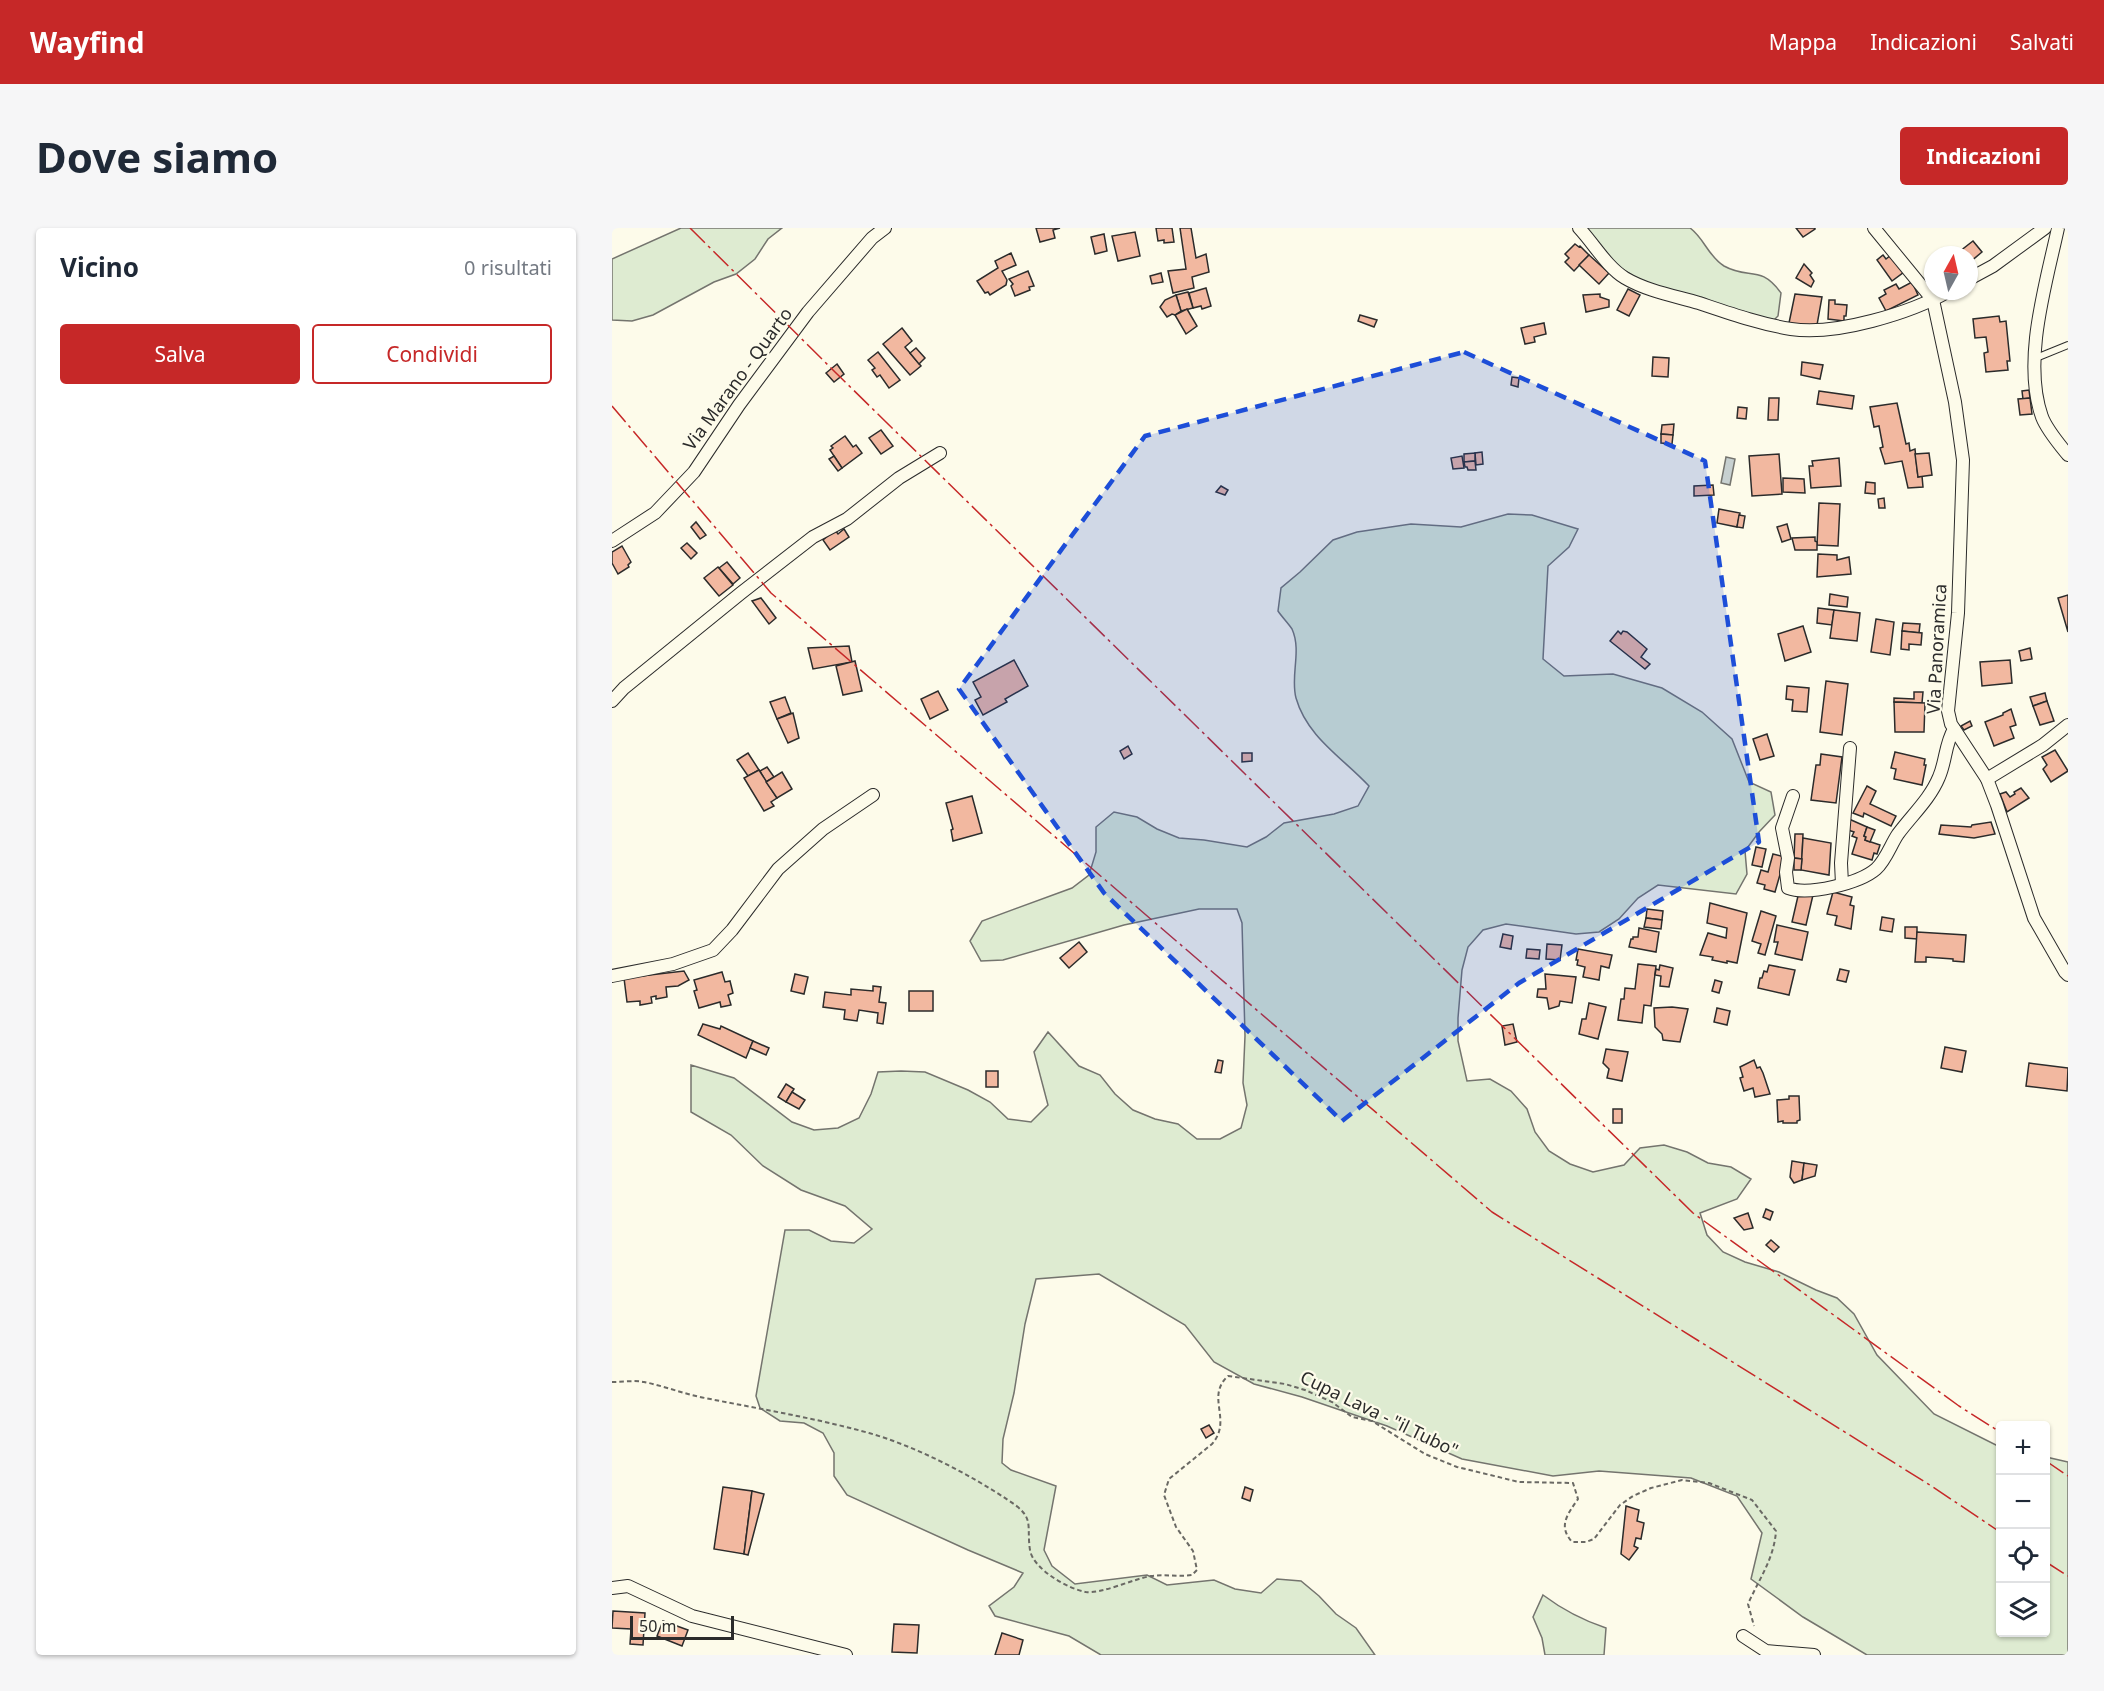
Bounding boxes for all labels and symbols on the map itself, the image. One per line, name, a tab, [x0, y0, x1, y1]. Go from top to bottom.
north arrow	[1924, 246, 1978, 300]
street label: Via Marano - Quarto	[677, 302, 797, 455]
street label: Via Panoramica	[1921, 583, 1951, 715]
street label: Cupa Lava - "il Tubo"	[1296, 1364, 1462, 1462]
scale bar	[630, 1613, 734, 1640]

